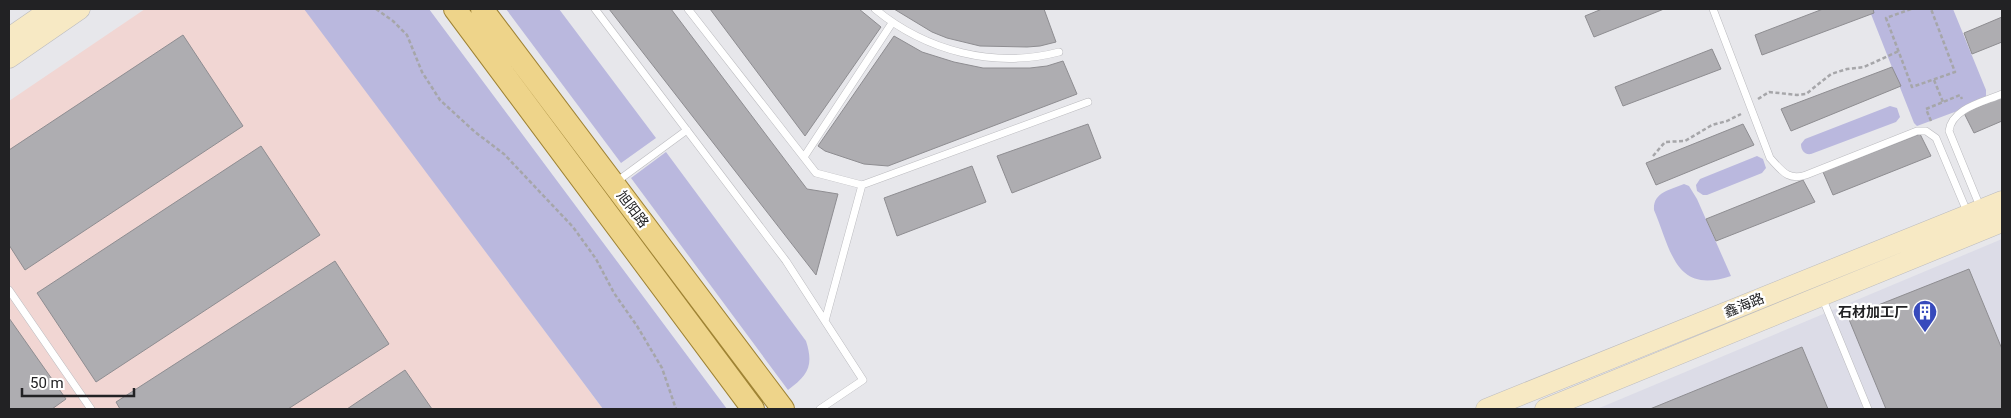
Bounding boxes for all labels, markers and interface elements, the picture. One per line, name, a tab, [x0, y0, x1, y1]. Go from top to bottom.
street label: 旭阳路	[614, 187, 652, 231]
street label: 鑫海路	[1722, 290, 1766, 320]
building icon: 石材加工厂	[1912, 299, 1938, 333]
place label: 石材加工厂	[1838, 304, 1908, 320]
scale bar	[22, 366, 135, 398]
text: 50 m	[30, 374, 64, 392]

